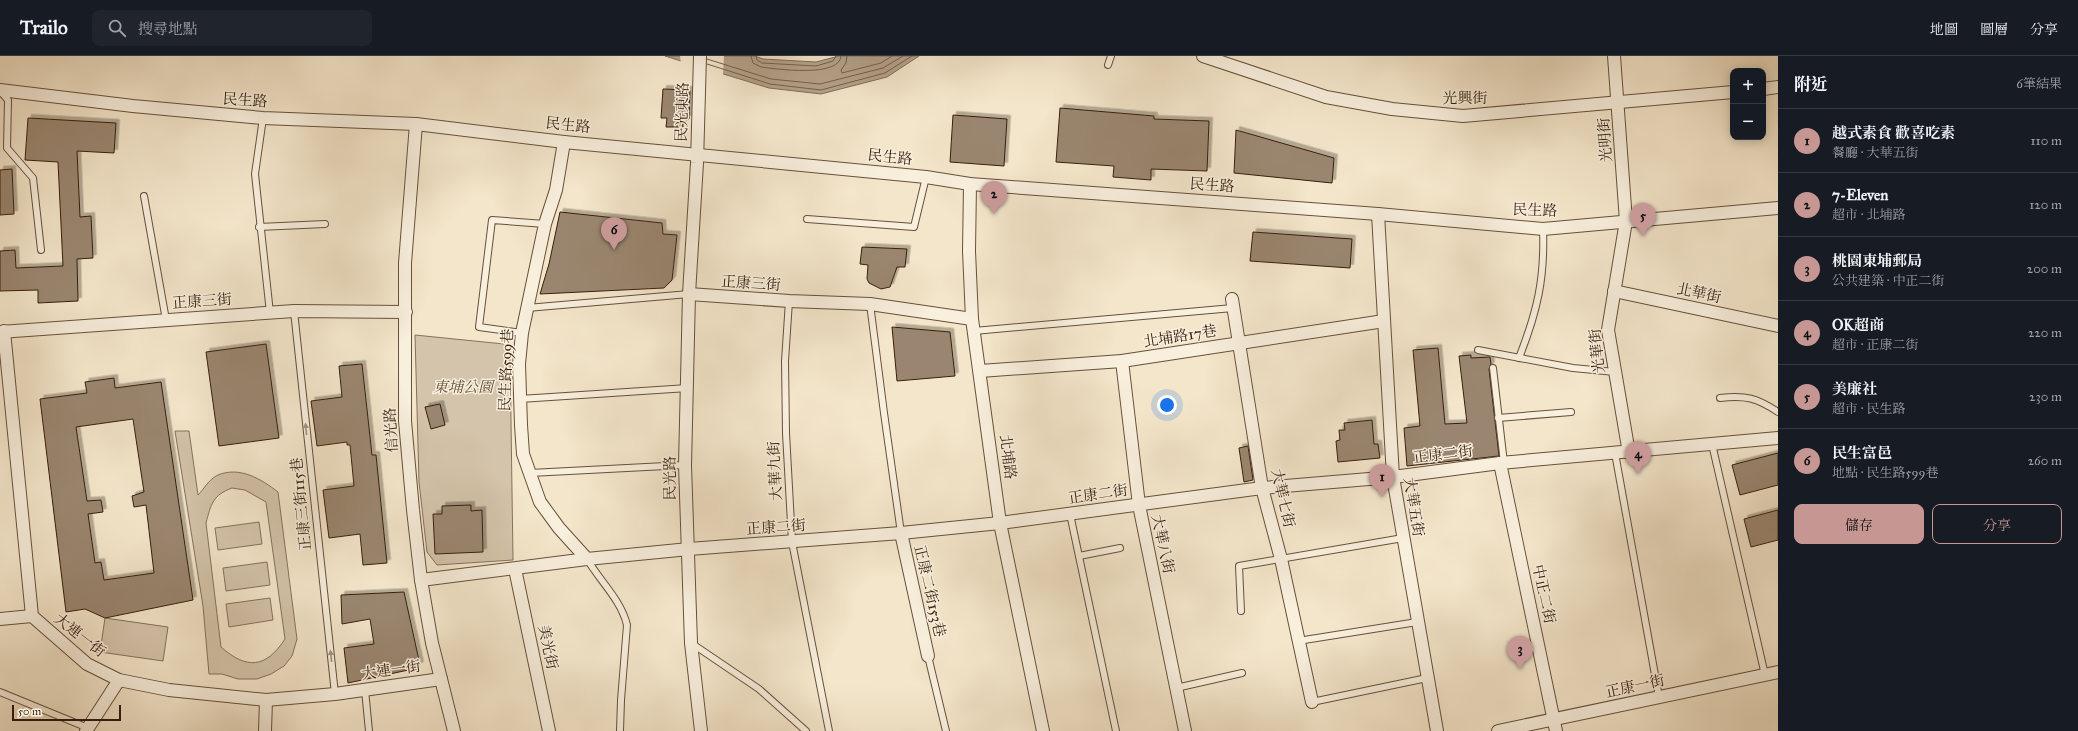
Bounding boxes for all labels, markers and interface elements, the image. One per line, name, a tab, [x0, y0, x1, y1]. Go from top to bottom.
search box	[92, 10, 372, 46]
text: Trailo	[20, 16, 68, 39]
icon: search	[106, 17, 128, 39]
text: 搜尋地點	[138, 20, 198, 38]
text: 地圖	[1930, 21, 1958, 38]
text: 圖層	[1980, 21, 2008, 38]
text: 分享	[2030, 21, 2058, 38]
map controls	[1730, 68, 1766, 140]
button: +	[1730, 68, 1766, 104]
text: 附近	[1794, 74, 1828, 95]
text: 6筆結果	[2016, 76, 2062, 92]
street label: 民光東路	[672, 82, 692, 142]
street label: 民生路	[222, 89, 268, 111]
street label: 光興街	[1442, 89, 1488, 107]
button: −	[1730, 104, 1766, 140]
street label: 民生路	[545, 114, 591, 136]
street label: 光明街	[1594, 117, 1616, 163]
text: 越式素食 歡喜吃素	[1832, 124, 1955, 142]
text: 1	[1804, 133, 1810, 149]
text: 110 m	[2030, 133, 2062, 149]
text: 餐廳 · 大華五街	[1832, 145, 1918, 161]
street label: 民生路	[867, 146, 913, 168]
street label: 民生路	[1189, 174, 1235, 196]
pin: 2	[981, 181, 1007, 214]
text: 7-Eleven	[1832, 186, 1888, 204]
text: 2	[1804, 197, 1810, 213]
text: 120 m	[2029, 197, 2062, 213]
street label: 民生路	[1512, 200, 1558, 220]
pin: 5	[1630, 203, 1656, 236]
text: 超市 · 北埔路	[1832, 207, 1905, 223]
pin: 6	[601, 217, 627, 250]
text: 桃園東埔郵局	[1832, 252, 1922, 270]
text: 3	[1804, 261, 1810, 277]
text: 200 m	[2027, 261, 2062, 277]
street label: 正康三街	[720, 272, 782, 294]
text: 公共建築 · 中正二街	[1832, 273, 1944, 289]
street label: 北華街	[1675, 280, 1723, 306]
street label: 正康三街	[171, 290, 233, 312]
text: OK超商	[1832, 316, 1884, 334]
street label: 北埔路17巷	[1142, 321, 1218, 351]
text: 4	[1803, 325, 1811, 341]
text: 220 m	[2028, 325, 2062, 341]
street label: 民生路599巷	[496, 328, 516, 412]
street label: 光華街	[1586, 328, 1608, 374]
text: 超市 · 正康二街	[1832, 337, 1918, 353]
park label: 東埔公園	[433, 378, 495, 396]
text: 美廉社	[1832, 380, 1877, 398]
text: 5	[1804, 389, 1810, 405]
text: 230 m	[2029, 389, 2062, 405]
your location	[1157, 395, 1177, 415]
text: 超市 · 民生路	[1832, 401, 1905, 417]
street label: 信光路	[381, 407, 401, 453]
one-way arrow	[303, 423, 310, 435]
street label: 北埔路	[996, 434, 1020, 480]
street label: 大華九街	[764, 441, 786, 501]
street label: 正康二街	[1412, 441, 1474, 467]
pin: 4	[1625, 441, 1651, 474]
text: 民生富邑	[1832, 444, 1892, 462]
text: 6	[1804, 453, 1810, 469]
text: 260 m	[2028, 453, 2062, 469]
street label: 民光路	[661, 455, 679, 501]
street label: 正康三街115巷	[287, 456, 315, 552]
pin: 1	[1369, 464, 1395, 497]
text: 地點 · 民生路599巷	[1832, 465, 1938, 481]
street label: 大華七街	[1267, 467, 1299, 529]
street label: 大華五街	[1400, 476, 1428, 538]
street label: 正康二街	[1067, 481, 1129, 507]
button: 儲存	[1794, 504, 1924, 544]
button: 分享	[1932, 504, 2062, 544]
street label: 大華八街	[1148, 513, 1178, 575]
street label: 正康二街	[745, 516, 807, 538]
street label: 正康二街153巷	[911, 543, 949, 639]
street label: 中正二街	[1529, 563, 1559, 625]
street label: 大連一街	[51, 609, 109, 661]
street label: 美光街	[535, 623, 561, 671]
pin: 3	[1507, 636, 1533, 669]
one-way arrow	[328, 649, 334, 662]
street label: 大連一街	[360, 657, 422, 683]
street label: 正康一街	[1604, 671, 1666, 701]
scale bar	[12, 703, 121, 722]
text: 50 m	[18, 705, 41, 718]

